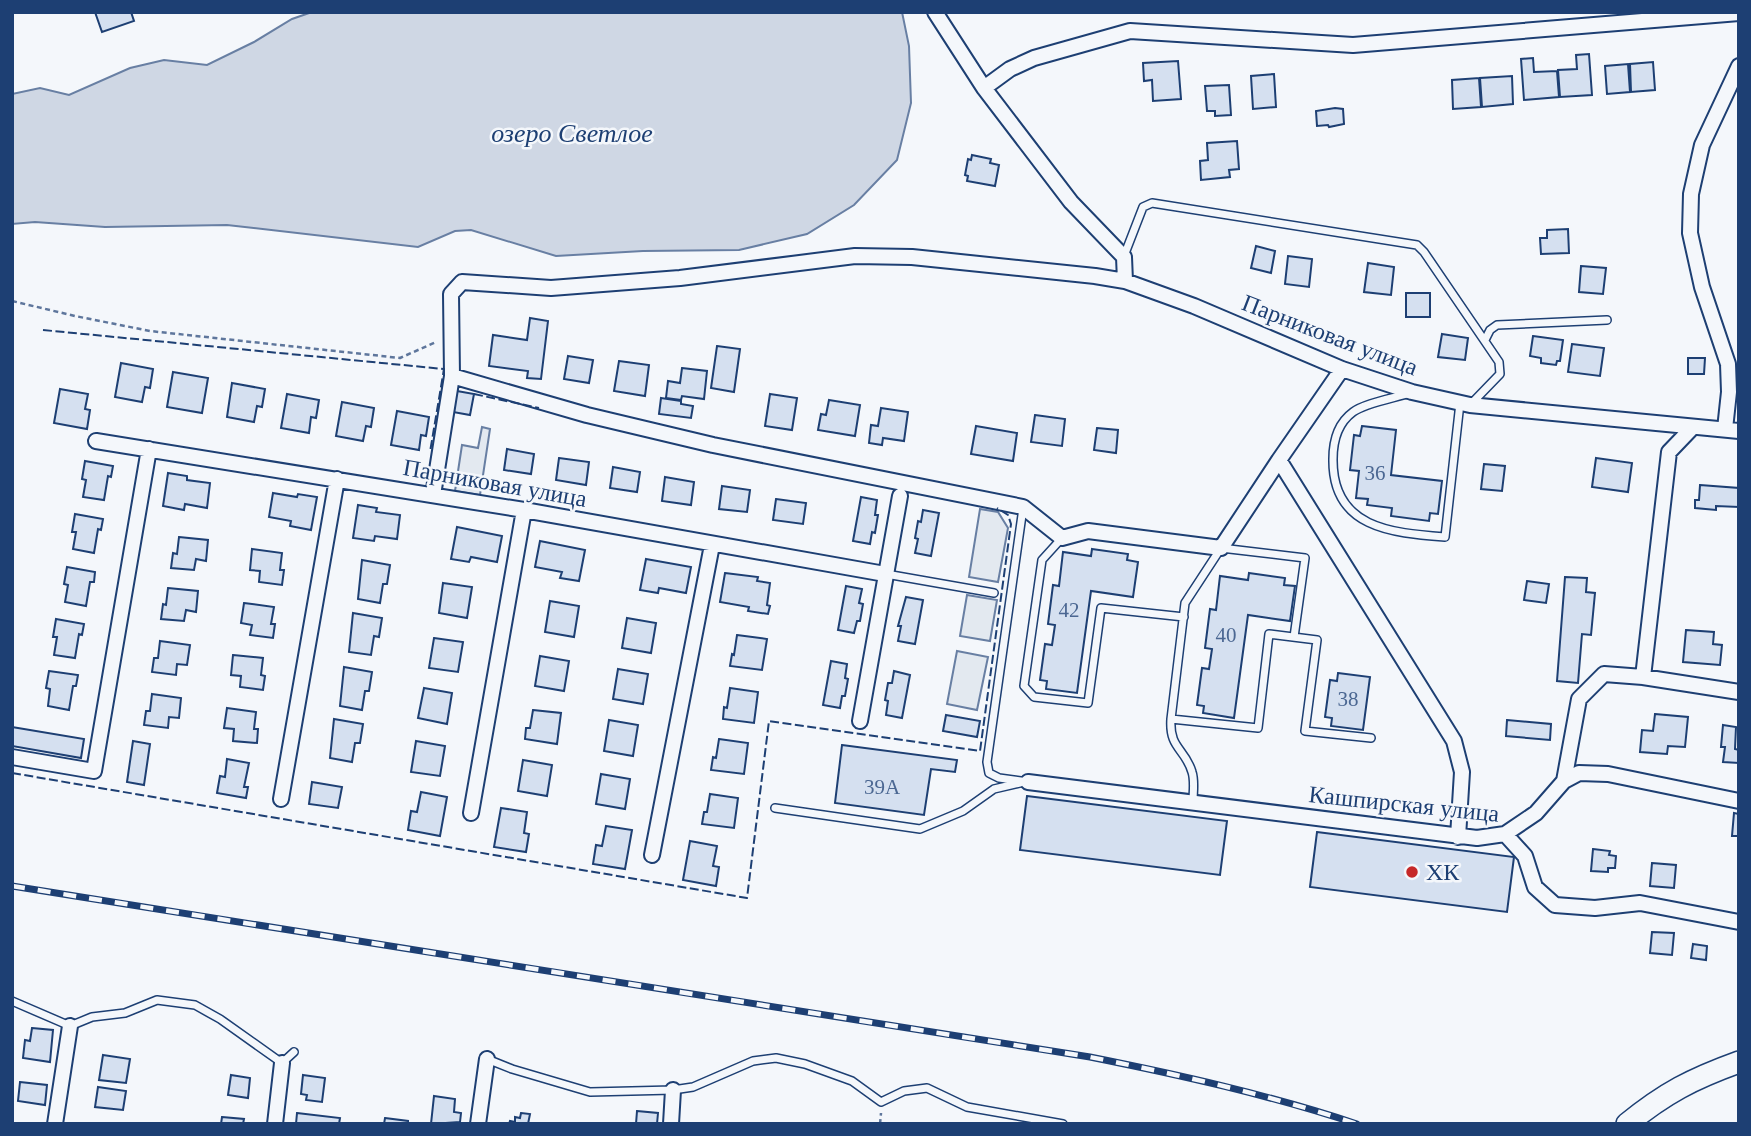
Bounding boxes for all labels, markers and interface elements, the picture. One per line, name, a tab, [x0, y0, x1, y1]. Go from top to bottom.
water label: озеро Светлое	[491, 119, 653, 148]
street label: Парниковая улица	[1238, 290, 1422, 381]
street label: Парниковая улица	[401, 454, 589, 512]
house number: 36	[1365, 461, 1386, 485]
house number: 42	[1059, 598, 1080, 622]
house number: 40	[1216, 623, 1237, 647]
house number: 38	[1338, 687, 1359, 711]
house number: 39А	[864, 775, 901, 799]
street label: Кашпирская улица	[1307, 781, 1501, 827]
place label: ХК	[1426, 859, 1460, 885]
marker: ХК	[1404, 864, 1420, 880]

